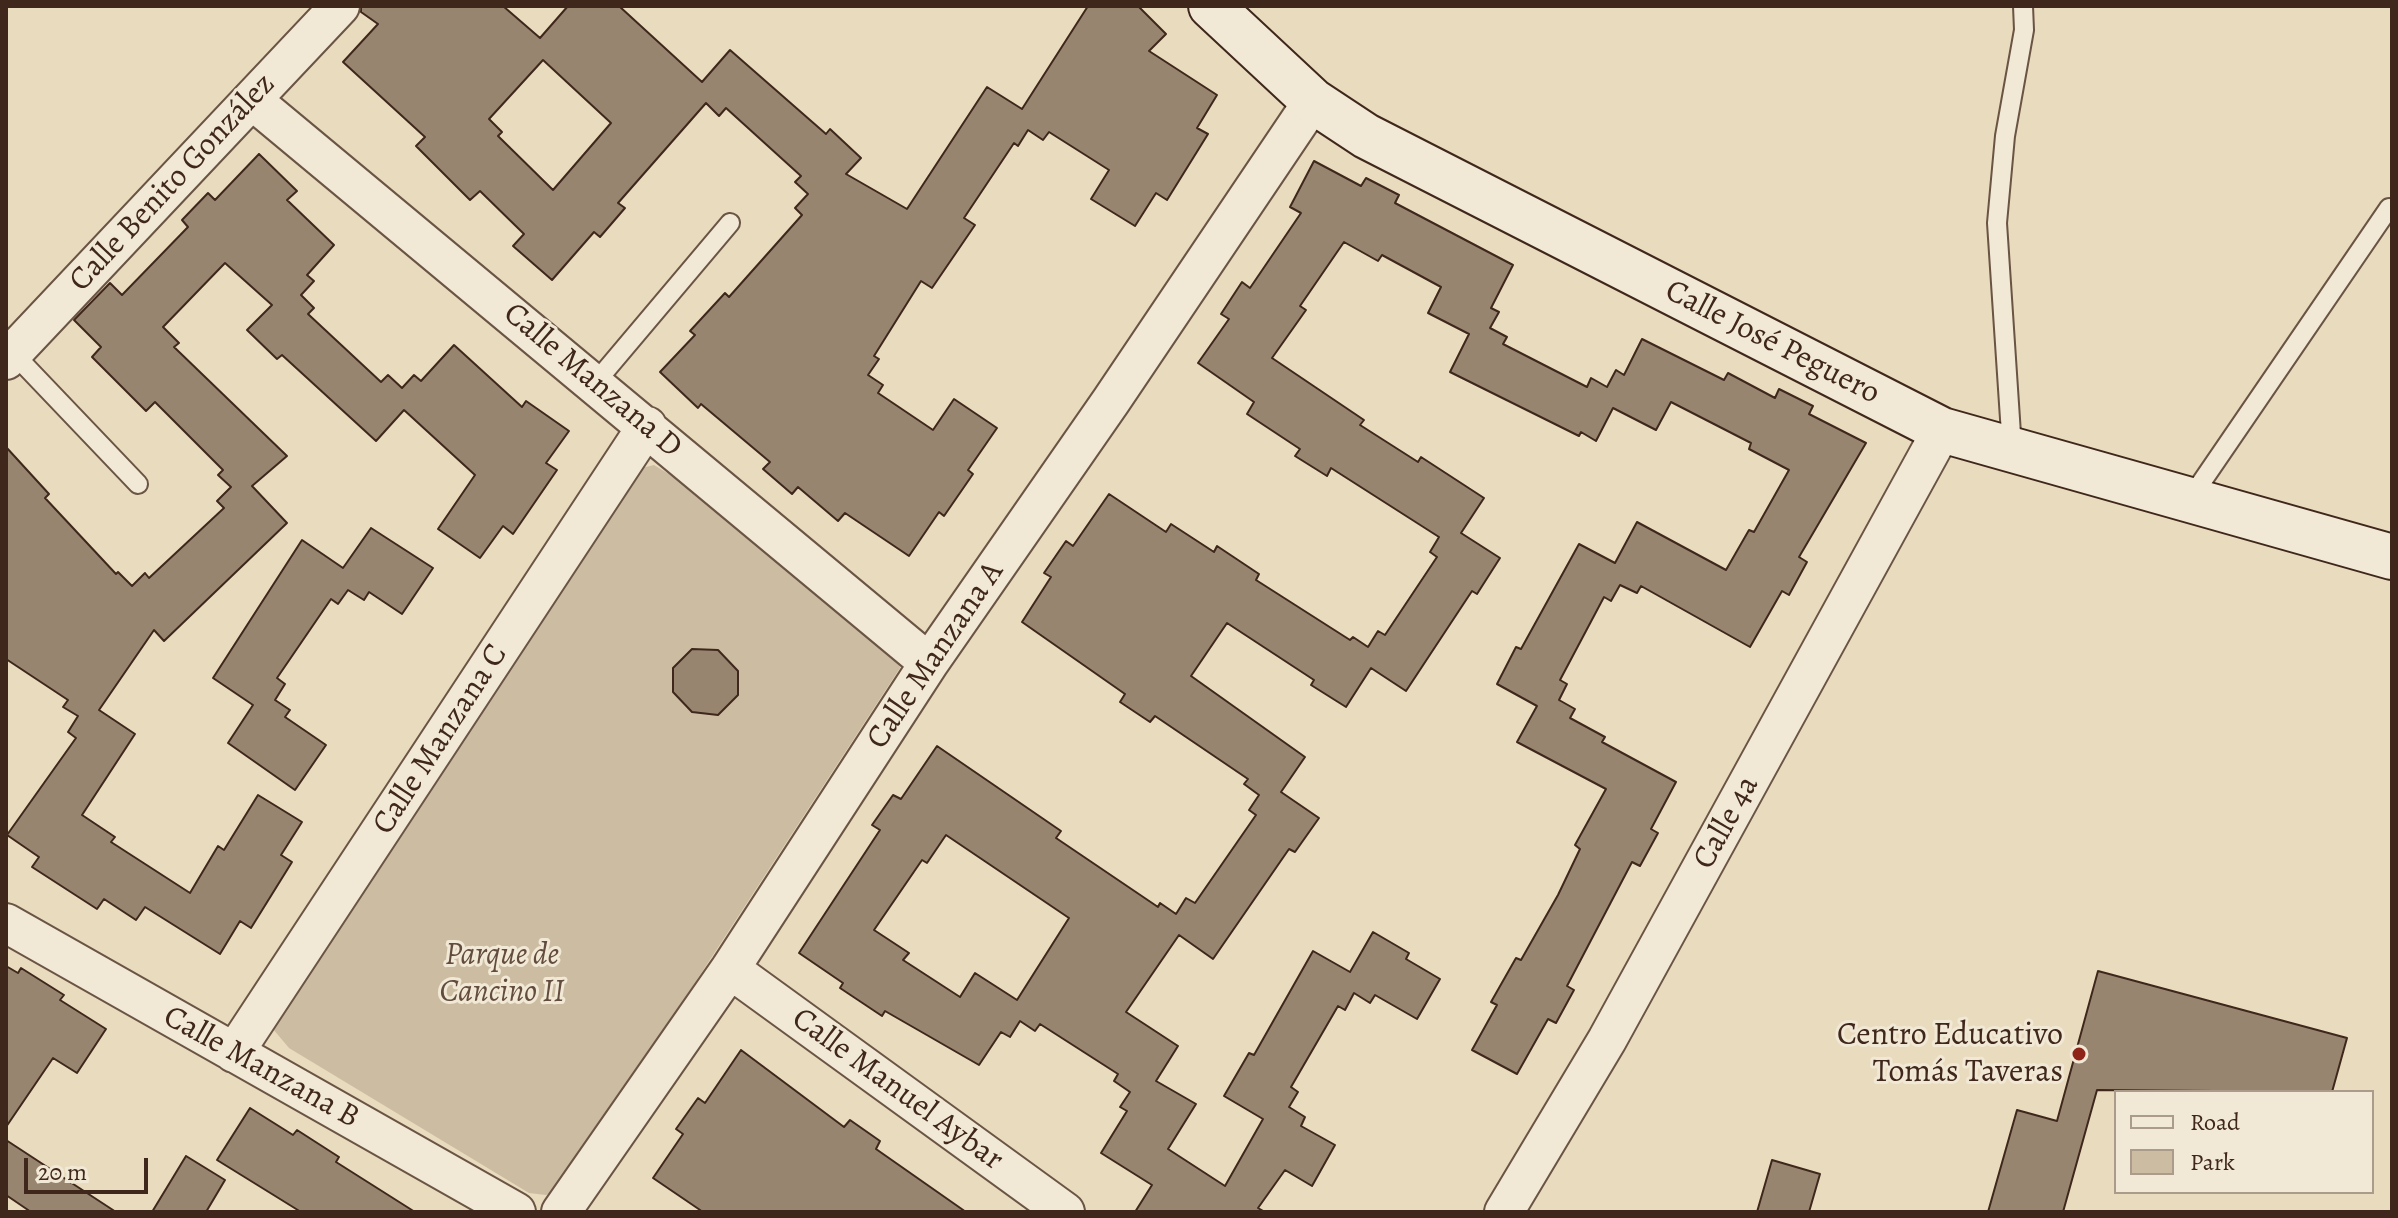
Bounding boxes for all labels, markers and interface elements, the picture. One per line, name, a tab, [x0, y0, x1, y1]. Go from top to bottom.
street label: Calle Benito González	[62, 66, 284, 300]
street label: Calle José Peguero	[1658, 272, 1886, 414]
street label: Calle Manzana D	[495, 295, 689, 467]
street label: Calle Manzana A	[859, 555, 1013, 757]
street label: Calle Manzana C	[365, 638, 517, 842]
street label: Calle 4a	[1686, 770, 1768, 876]
park label: Parque de Cancino II	[439, 937, 565, 1012]
street label: Calle Manzana B	[156, 998, 366, 1138]
street label: Calle Manuel Aybar	[784, 1000, 1010, 1180]
place label: Centro Educativo Tomás Taveras	[1837, 1017, 2063, 1092]
marker: Centro Educativo Tomás Taveras	[2070, 1045, 2088, 1063]
legend	[2114, 1090, 2374, 1194]
text: Road	[2190, 1106, 2240, 1138]
scale bar	[28, 1142, 152, 1192]
text: Park	[2190, 1146, 2235, 1178]
text: 20 m	[38, 1156, 87, 1188]

